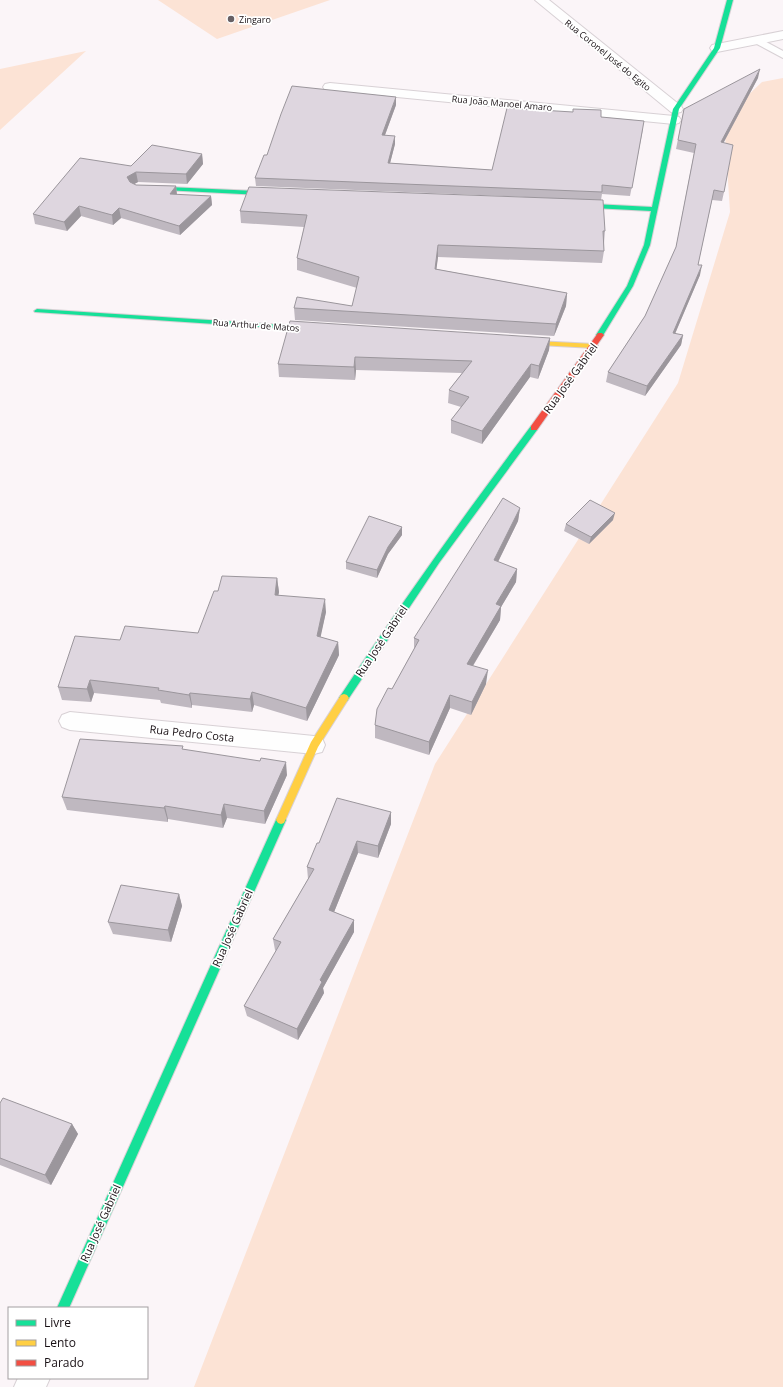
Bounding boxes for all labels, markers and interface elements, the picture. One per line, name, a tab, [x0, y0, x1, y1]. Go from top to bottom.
place label: Zingaro	[239, 13, 271, 26]
marker: Zingaro	[226, 14, 236, 24]
street label: Rua Coronel José do Egito	[562, 16, 654, 94]
street label: Rua João Manoel Amaro	[451, 92, 553, 114]
street label: Rua Arthur de Matos	[212, 315, 300, 335]
street label: Rua José Gabriel	[539, 340, 601, 416]
street label: Rua José Gabriel	[351, 602, 411, 680]
street label: Rua Pedro Costa	[149, 721, 235, 745]
street label: Rua José Gabriel	[208, 887, 256, 969]
street label: Rua José Gabriel	[76, 1182, 124, 1264]
legend	[8, 1307, 148, 1379]
text: Livre	[44, 1314, 71, 1331]
text: Lento	[44, 1334, 76, 1351]
text: Parado	[44, 1354, 84, 1371]

